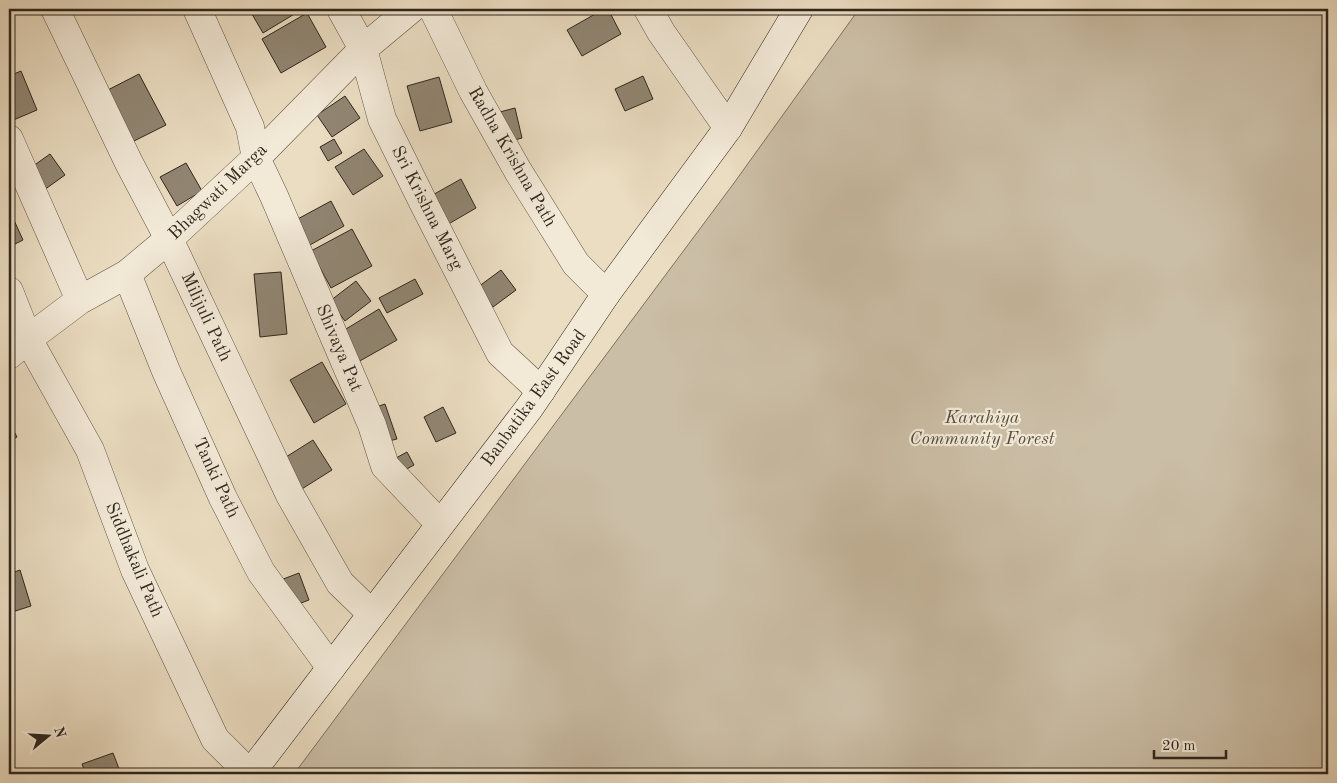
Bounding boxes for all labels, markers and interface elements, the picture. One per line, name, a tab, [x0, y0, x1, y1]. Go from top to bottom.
street label: Radha Krishna Path	[465, 84, 560, 230]
street label: Bhagwati Marga	[165, 141, 271, 243]
street label: Sri Krishna Marg	[388, 143, 466, 273]
street label: Milijuli Path	[178, 270, 235, 365]
street label: Shivaya Pat	[313, 302, 365, 394]
street label: Banbatika East Road	[478, 326, 590, 470]
park label: Karahiya Community Forest	[909, 409, 1055, 448]
street label: Tanki Path	[190, 435, 242, 521]
street label: Siddhakali Path	[102, 500, 166, 620]
north arrow	[22, 710, 72, 760]
text: N	[51, 725, 68, 740]
scale bar	[1154, 728, 1227, 760]
text: 20 m	[1162, 739, 1196, 754]

